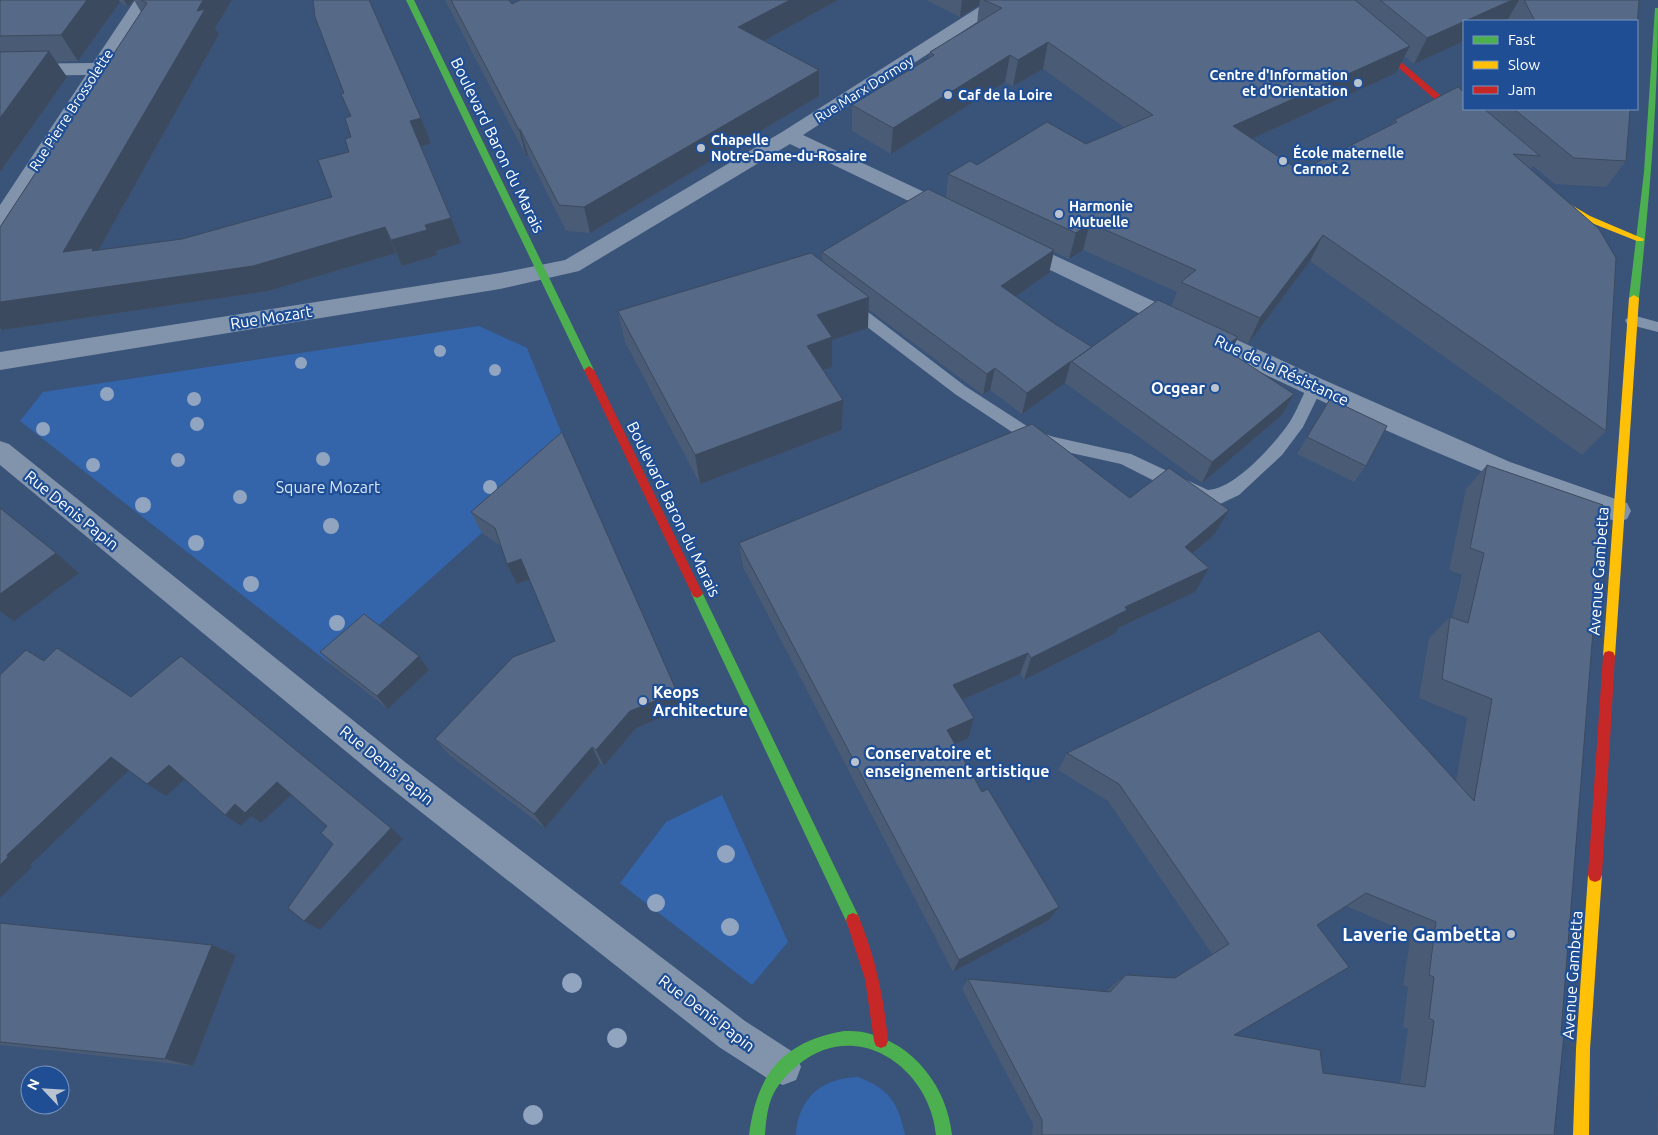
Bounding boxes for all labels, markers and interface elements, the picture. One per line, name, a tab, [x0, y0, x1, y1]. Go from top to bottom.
legend	[1463, 20, 1638, 110]
text: Fast	[1508, 31, 1536, 48]
street label: Rue Pierre Brossolette	[26, 46, 116, 174]
street label: Rue Marx Dormoy	[812, 52, 916, 126]
street label: Boulevard Baron du Marais	[448, 54, 548, 236]
text: Slow	[1508, 56, 1541, 73]
place label: Centre d'Information et d'Orientation	[1210, 67, 1348, 99]
marker: Centre d'Information et d'Orientation	[1352, 77, 1364, 89]
text: Jam	[1508, 81, 1536, 98]
place label: Caf de la Loire	[958, 87, 1053, 103]
marker: Caf de la Loire	[942, 89, 954, 101]
place label: Chapelle Notre-Dame-du-Rosaire	[711, 132, 867, 164]
marker: Chapelle Notre-Dame-du-Rosaire	[695, 142, 707, 154]
place label: École maternelle Carnot 2	[1293, 144, 1404, 177]
marker: École maternelle Carnot 2	[1277, 155, 1289, 167]
place label: Harmonie Mutuelle	[1069, 198, 1133, 230]
marker: Harmonie Mutuelle	[1053, 208, 1065, 220]
street label: Rue Mozart	[229, 302, 314, 332]
street label: Rue de la Résistance	[1212, 331, 1352, 409]
place label: Ocgear	[1151, 379, 1205, 397]
marker: Ocgear	[1209, 382, 1221, 394]
street label: Boulevard Baron du Marais	[624, 418, 724, 600]
street label: Rue Denis Papin	[21, 467, 123, 553]
park label: Square Mozart	[276, 478, 381, 496]
street label: Avenue Gambetta	[1585, 506, 1611, 636]
place label: Keops Architecture	[653, 683, 748, 719]
marker: Keops Architecture	[637, 695, 649, 707]
street label: Rue Denis Papin	[336, 722, 438, 808]
place label: Conservatoire et enseignement artistique	[865, 744, 1050, 780]
marker: Conservatoire et enseignement artistique	[849, 756, 861, 768]
street label: Avenue Gambetta	[1559, 910, 1585, 1040]
place label: Laverie Gambetta	[1342, 923, 1501, 945]
marker: Laverie Gambetta	[1505, 928, 1517, 940]
street label: Rue Denis Papin	[655, 971, 759, 1055]
north arrow	[20, 1065, 70, 1115]
text: N	[24, 1076, 43, 1093]

